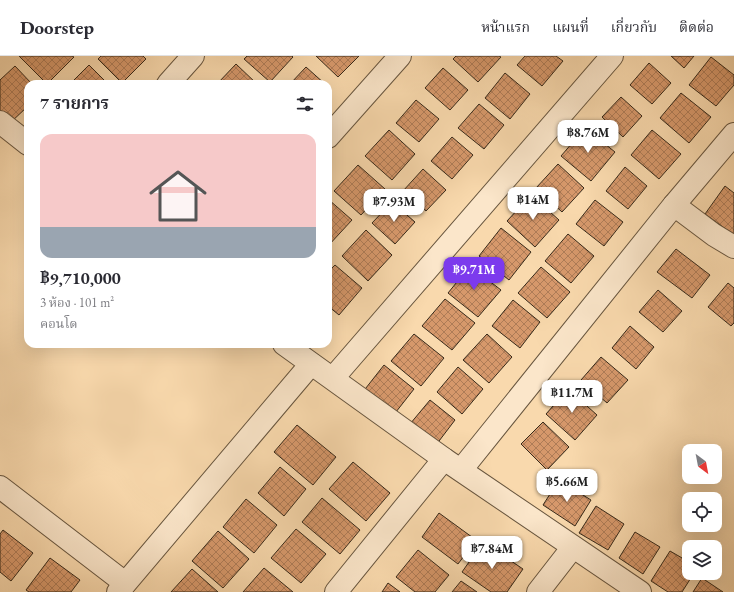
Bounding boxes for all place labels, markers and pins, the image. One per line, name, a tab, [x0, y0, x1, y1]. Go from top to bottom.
pin: ฿8.76M	[555, 120, 621, 154]
pin: ฿14M	[509, 187, 557, 221]
pin: ฿7.93M	[361, 189, 427, 223]
pin: ฿9.71M	[441, 257, 507, 291]
pin: ฿11.7M	[539, 380, 605, 414]
pin: ฿5.66M	[534, 469, 600, 503]
pin: ฿7.84M	[459, 536, 525, 570]

